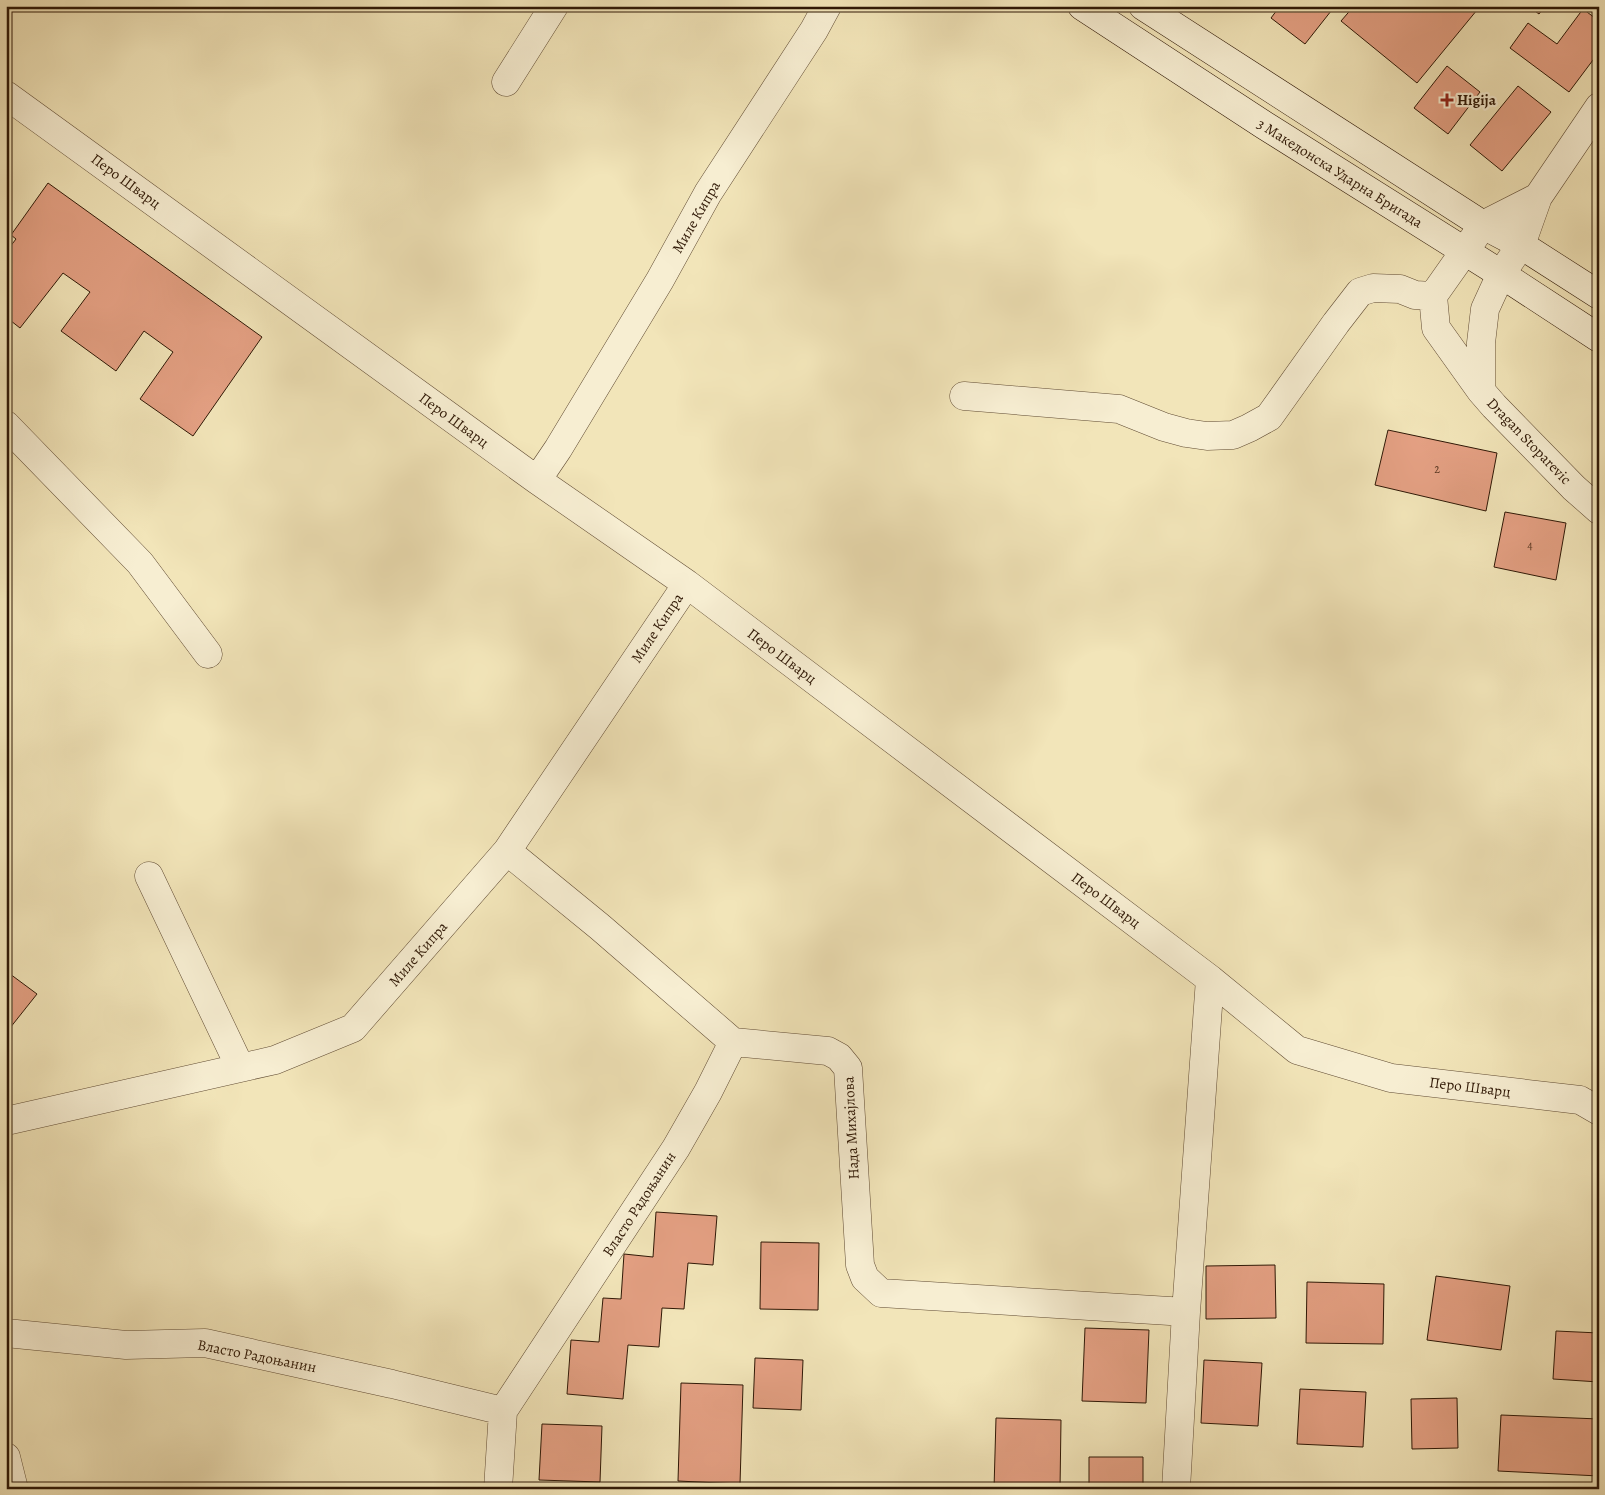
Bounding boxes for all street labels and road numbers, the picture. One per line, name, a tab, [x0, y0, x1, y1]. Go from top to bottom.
street label: 3 Македонска Ударна Бригада	[1253, 114, 1427, 232]
street label: Перо Шварц	[87, 149, 165, 213]
street label: Миле Кипра	[667, 177, 725, 257]
street label: Перо Шварц	[415, 388, 493, 452]
street label: Dragan Stoparevic	[1482, 393, 1576, 489]
street label: Миле Кипра	[626, 589, 688, 667]
street label: Перо Шварц	[743, 623, 821, 689]
street label: Перо Шварц	[1067, 867, 1145, 933]
street label: Миле Кипра	[384, 917, 452, 991]
street label: Перо Шварц	[1428, 1072, 1512, 1102]
street label: Нада Михајлова	[838, 1076, 864, 1180]
street label: Власто Радоњанин	[598, 1148, 680, 1260]
street label: Власто Радоњанин	[196, 1335, 319, 1377]

